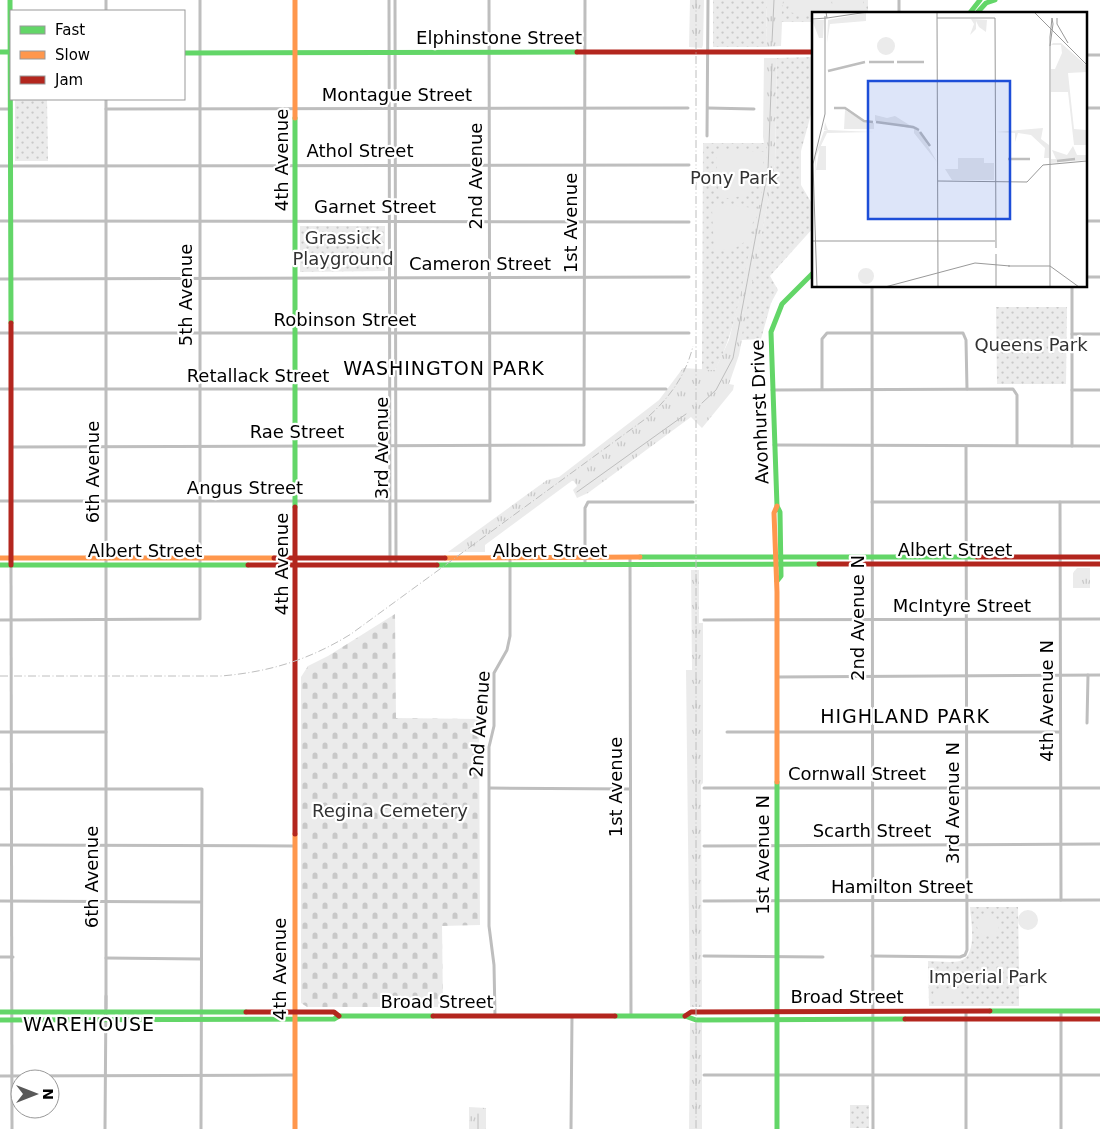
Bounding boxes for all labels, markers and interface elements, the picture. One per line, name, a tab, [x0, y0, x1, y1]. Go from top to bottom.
legend	[10, 10, 185, 100]
inset map	[812, 12, 1088, 288]
text: Fast	[55, 21, 85, 39]
street label: Elphinstone Street	[416, 27, 582, 48]
text: Slow	[55, 46, 90, 64]
text: Jam	[54, 71, 83, 89]
street label: Montague Street	[322, 84, 472, 105]
street label: 4th Avenue	[271, 109, 292, 211]
street label: 2nd Avenue	[465, 123, 486, 229]
street label: Athol Street	[307, 140, 413, 161]
park label: Pony Park	[690, 167, 779, 188]
street label: 1st Avenue	[560, 173, 581, 273]
street label: Garnet Street	[314, 196, 436, 217]
park label: Grassick Playground	[292, 227, 394, 269]
street label: 5th Avenue	[175, 244, 196, 346]
street label: Cameron Street	[409, 253, 551, 274]
street label: Robinson Street	[274, 309, 416, 330]
park label: Queens Park	[974, 334, 1088, 355]
street label: Avonhurst Drive	[746, 339, 773, 485]
district label: WASHINGTON PARK	[343, 357, 545, 379]
street label: Retallack Street	[187, 365, 329, 386]
street label: 3rd Avenue	[371, 397, 392, 499]
street label: 6th Avenue	[82, 421, 103, 523]
street label: Rae Street	[250, 421, 344, 442]
street label: Angus Street	[187, 477, 303, 498]
street label: 4th Avenue	[271, 513, 292, 615]
street label: Albert Street	[898, 539, 1012, 560]
street label: Albert Street	[88, 540, 202, 561]
street label: Albert Street	[493, 540, 607, 561]
street label: 2nd Avenue N	[847, 555, 868, 681]
street label: McIntyre Street	[893, 595, 1031, 616]
street label: 4th Avenue N	[1036, 640, 1057, 762]
street label: 2nd Avenue	[465, 670, 494, 778]
district label: HIGHLAND PARK	[820, 705, 990, 727]
street label: 1st Avenue	[605, 737, 626, 837]
street label: 3rd Avenue N	[942, 742, 963, 864]
street label: Cornwall Street	[788, 763, 926, 784]
street label: 1st Avenue N	[752, 795, 773, 915]
park label: Regina Cemetery	[312, 800, 468, 821]
street label: Scarth Street	[813, 820, 931, 841]
street label: 6th Avenue	[81, 826, 102, 928]
street label: Hamilton Street	[831, 876, 973, 897]
street label: 4th Avenue	[269, 918, 290, 1020]
park label: Imperial Park	[929, 966, 1048, 987]
street label: Broad Street	[790, 986, 904, 1007]
street label: Broad Street	[380, 991, 494, 1012]
district label: WAREHOUSE	[23, 1013, 155, 1035]
north arrow	[10, 1069, 60, 1119]
text: N	[40, 1088, 56, 1100]

